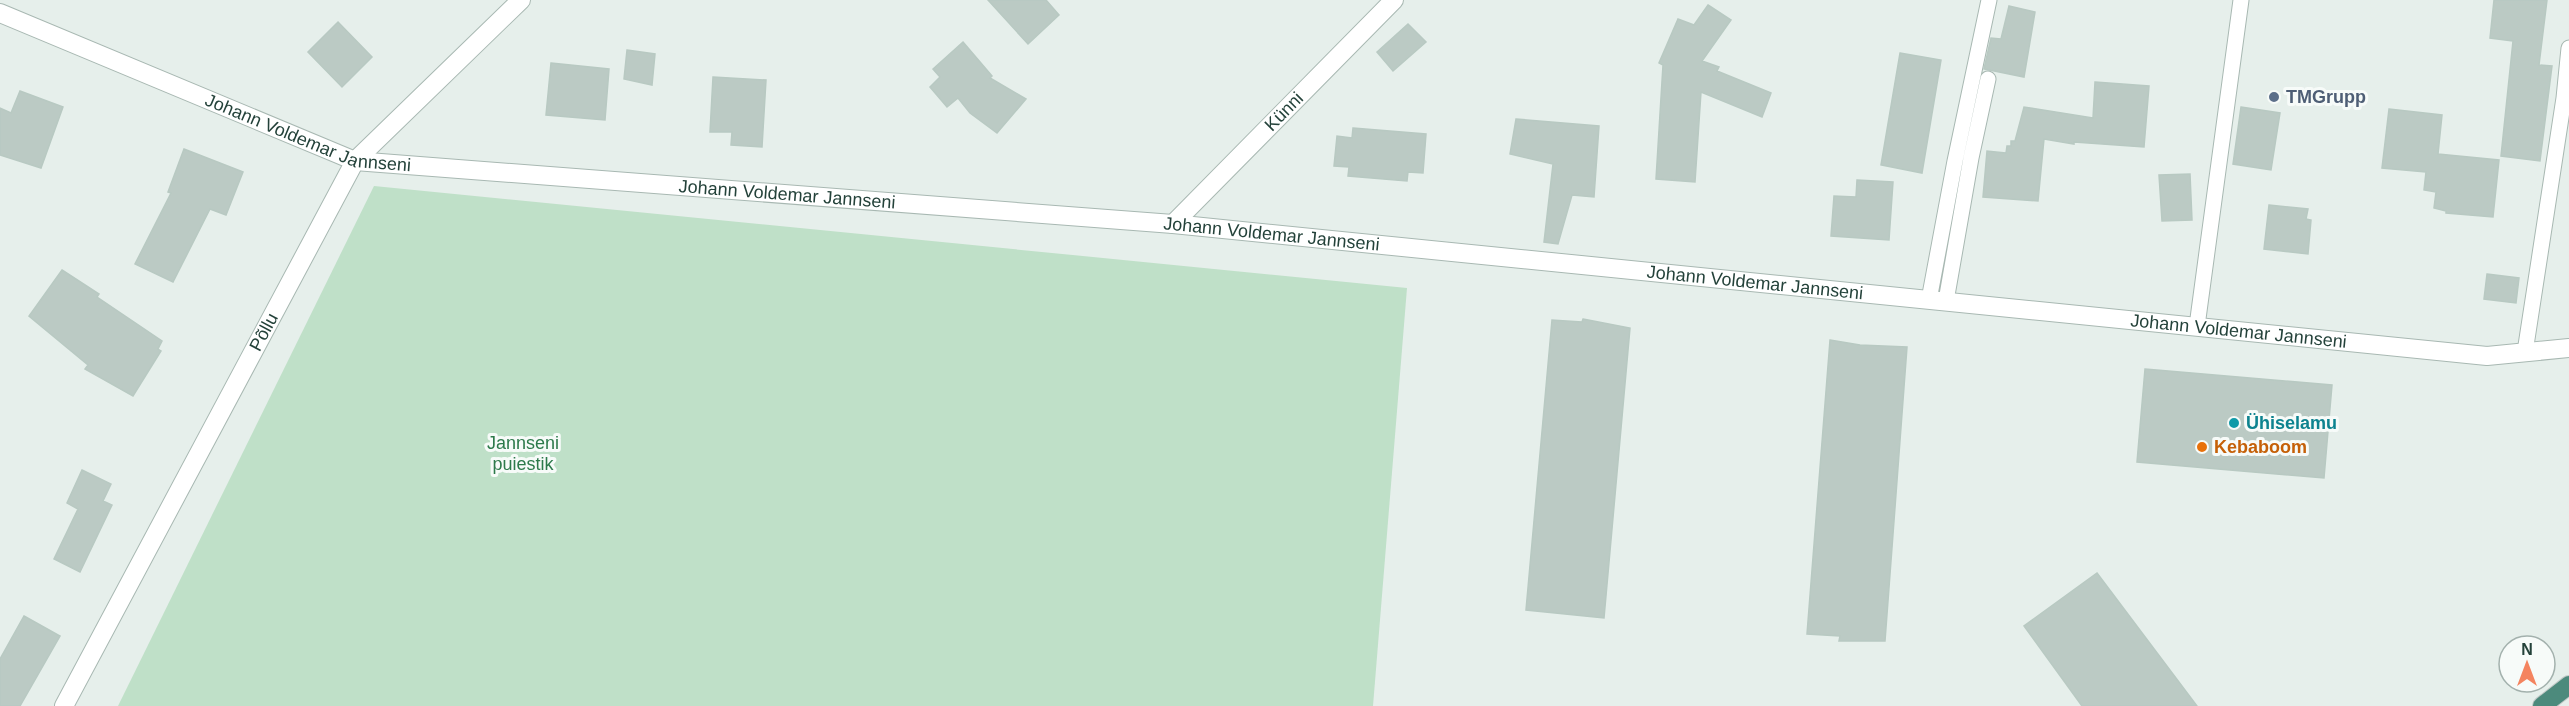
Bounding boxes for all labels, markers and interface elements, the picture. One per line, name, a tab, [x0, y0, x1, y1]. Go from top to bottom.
place label: TMGrupp	[2286, 87, 2366, 107]
street label: Künni	[1261, 88, 1307, 135]
street label: Johann Voldemar Jannseni	[202, 90, 412, 175]
marker: TMGrupp	[2267, 90, 2281, 104]
street label: Johann Voldemar Jannseni	[678, 176, 896, 213]
street label: Johann Voldemar Jannseni	[1163, 213, 1381, 255]
street label: Johann Voldemar Jannseni	[1646, 262, 1864, 303]
street label: Põllu	[245, 310, 282, 354]
street label: Johann Voldemar Jannseni	[2130, 310, 2348, 352]
place label: Ühiselamu	[2246, 413, 2337, 433]
marker: Ühiselamu	[2227, 416, 2241, 430]
park label: Jannseni puiestik	[487, 433, 559, 474]
place label: Kebaboom	[2214, 437, 2307, 457]
marker: Kebaboom	[2195, 440, 2209, 454]
north arrow	[2497, 634, 2557, 694]
text: N	[2521, 641, 2533, 658]

